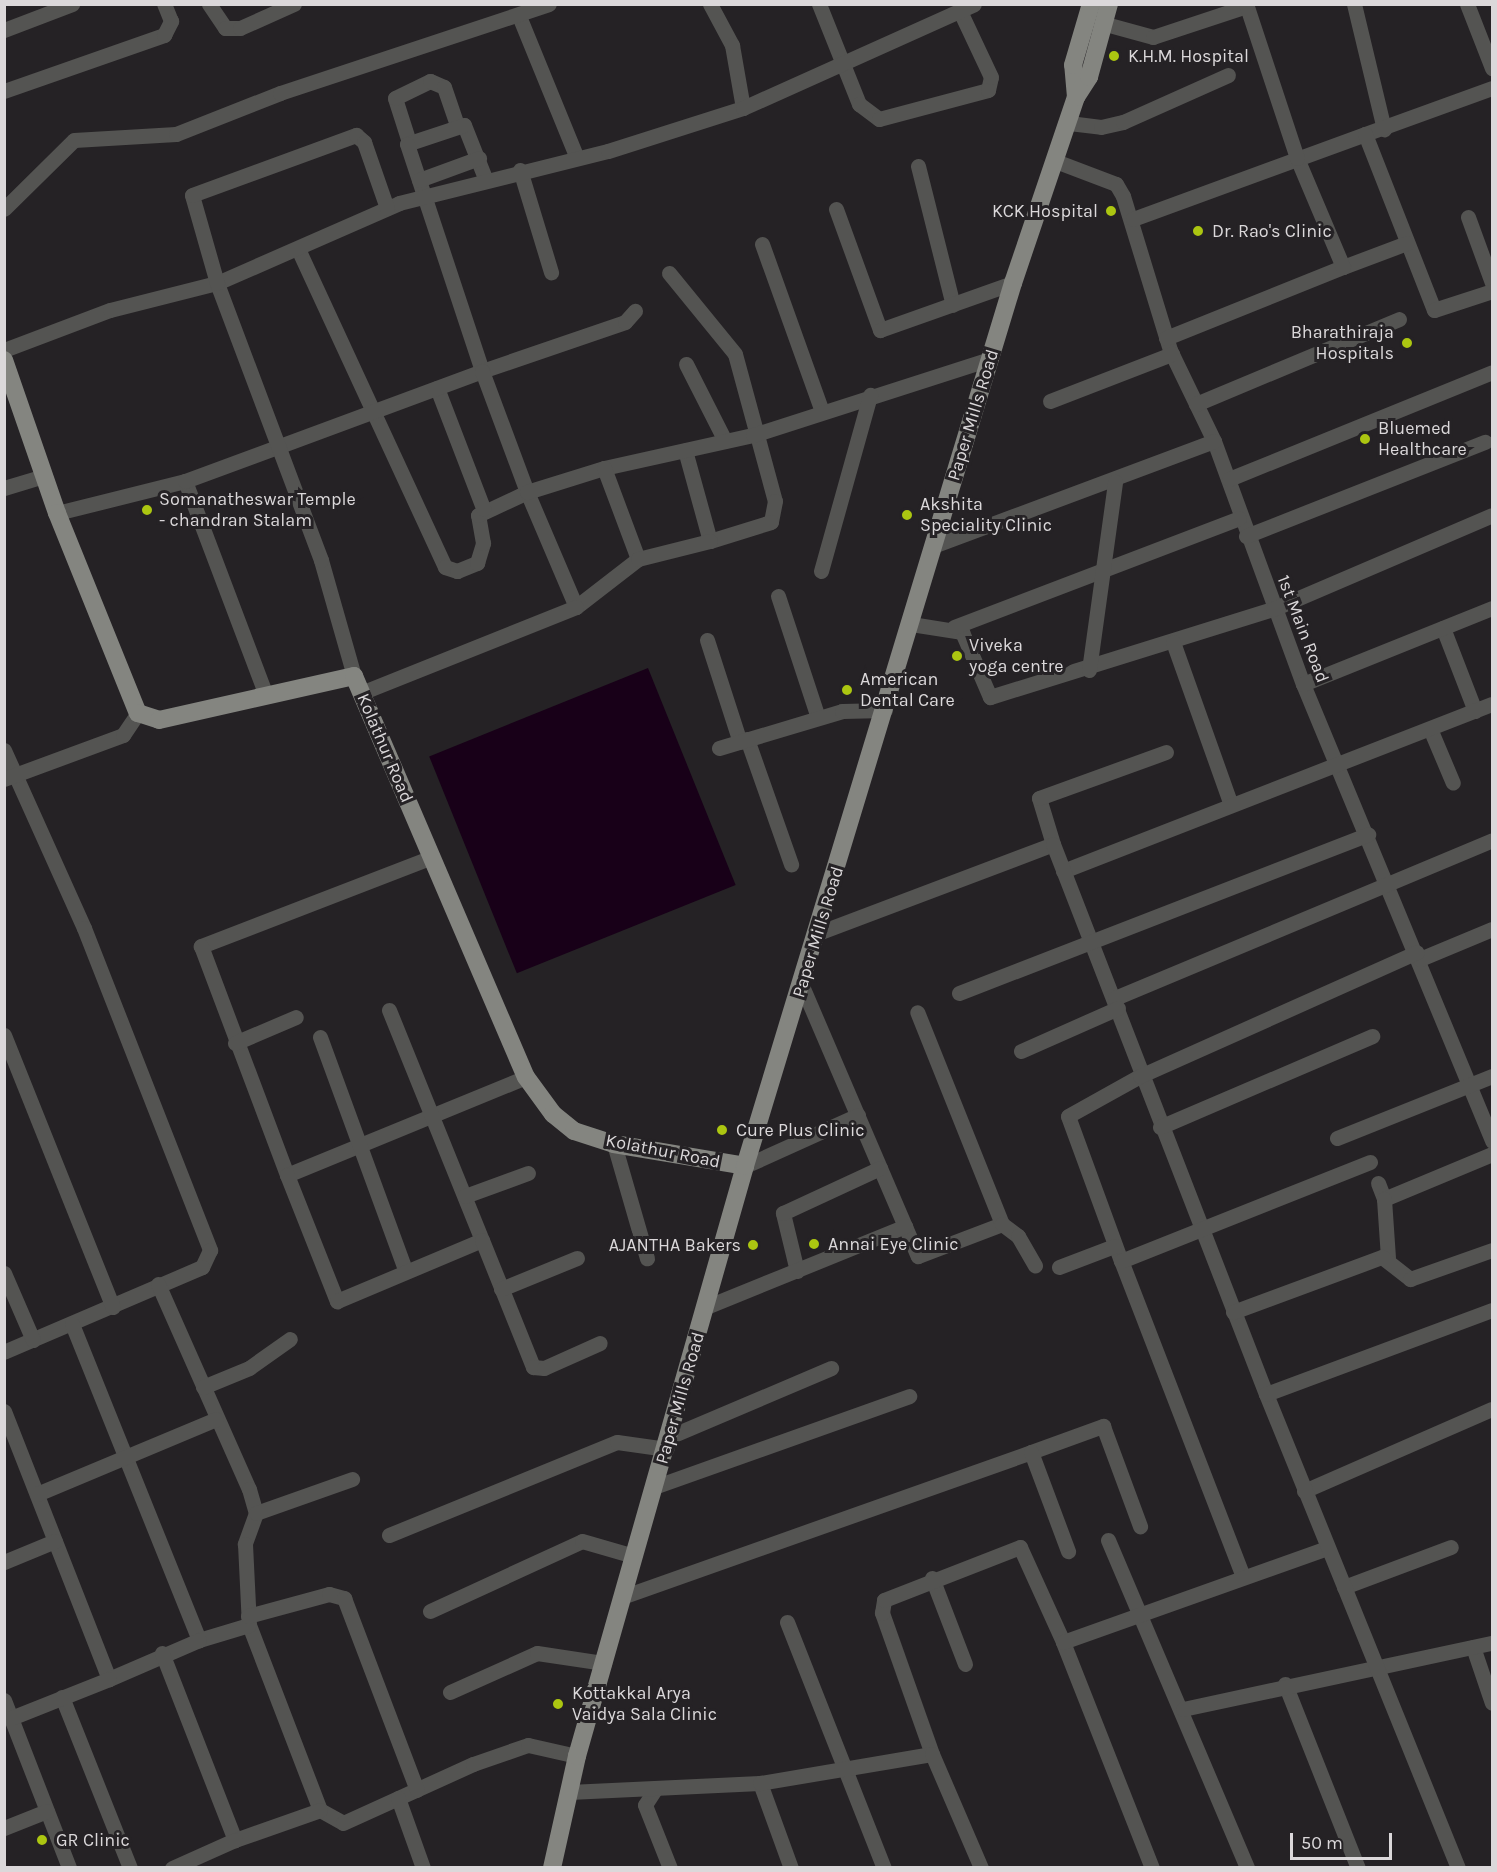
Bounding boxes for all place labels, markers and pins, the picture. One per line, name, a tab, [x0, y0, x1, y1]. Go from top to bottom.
place label: K.H.M. Hospital	[1128, 45, 1249, 67]
marker: K.H.M. Hospital	[1105, 47, 1123, 65]
place label: KCK Hospital	[992, 200, 1098, 222]
marker: KCK Hospital	[1102, 202, 1120, 220]
place label: Dr. Rao's Clinic	[1212, 220, 1332, 242]
marker: Dr. Rao's Clinic	[1189, 222, 1207, 240]
place label: Bharathiraja Hospitals	[1291, 322, 1394, 364]
marker: Bharathiraja Hospitals	[1398, 334, 1416, 352]
place label: Bluemed Healthcare	[1378, 418, 1467, 460]
marker: Bluemed Healthcare	[1356, 430, 1374, 448]
place label: Somanatheswar Temple - chandran Stalam	[159, 489, 356, 532]
place label: Akshita Speciality Clinic	[920, 494, 1052, 536]
marker: Somanatheswar Temple - chandran Stalam	[140, 503, 154, 517]
marker: Akshita Speciality Clinic	[898, 506, 916, 524]
place label: Viveka yoga centre	[969, 635, 1063, 678]
marker: Viveka yoga centre	[950, 649, 964, 663]
place label: American Dental Care	[860, 669, 955, 712]
marker: American Dental Care	[838, 681, 856, 699]
place label: Cure Plus Clinic	[736, 1119, 865, 1141]
marker: Cure Plus Clinic	[713, 1121, 731, 1139]
place label: Annai Eye Clinic	[828, 1233, 959, 1255]
place label: AJANTHA Bakers	[609, 1234, 741, 1256]
marker: Annai Eye Clinic	[805, 1235, 823, 1253]
marker: AJANTHA Bakers	[746, 1238, 760, 1252]
place label: Kottakkal Arya Vaidya Sala Clinic	[572, 1683, 717, 1726]
marker: Kottakkal Arya Vaidya Sala Clinic	[549, 1695, 567, 1713]
place label: GR Clinic	[56, 1829, 130, 1851]
marker: GR Clinic	[33, 1831, 51, 1849]

